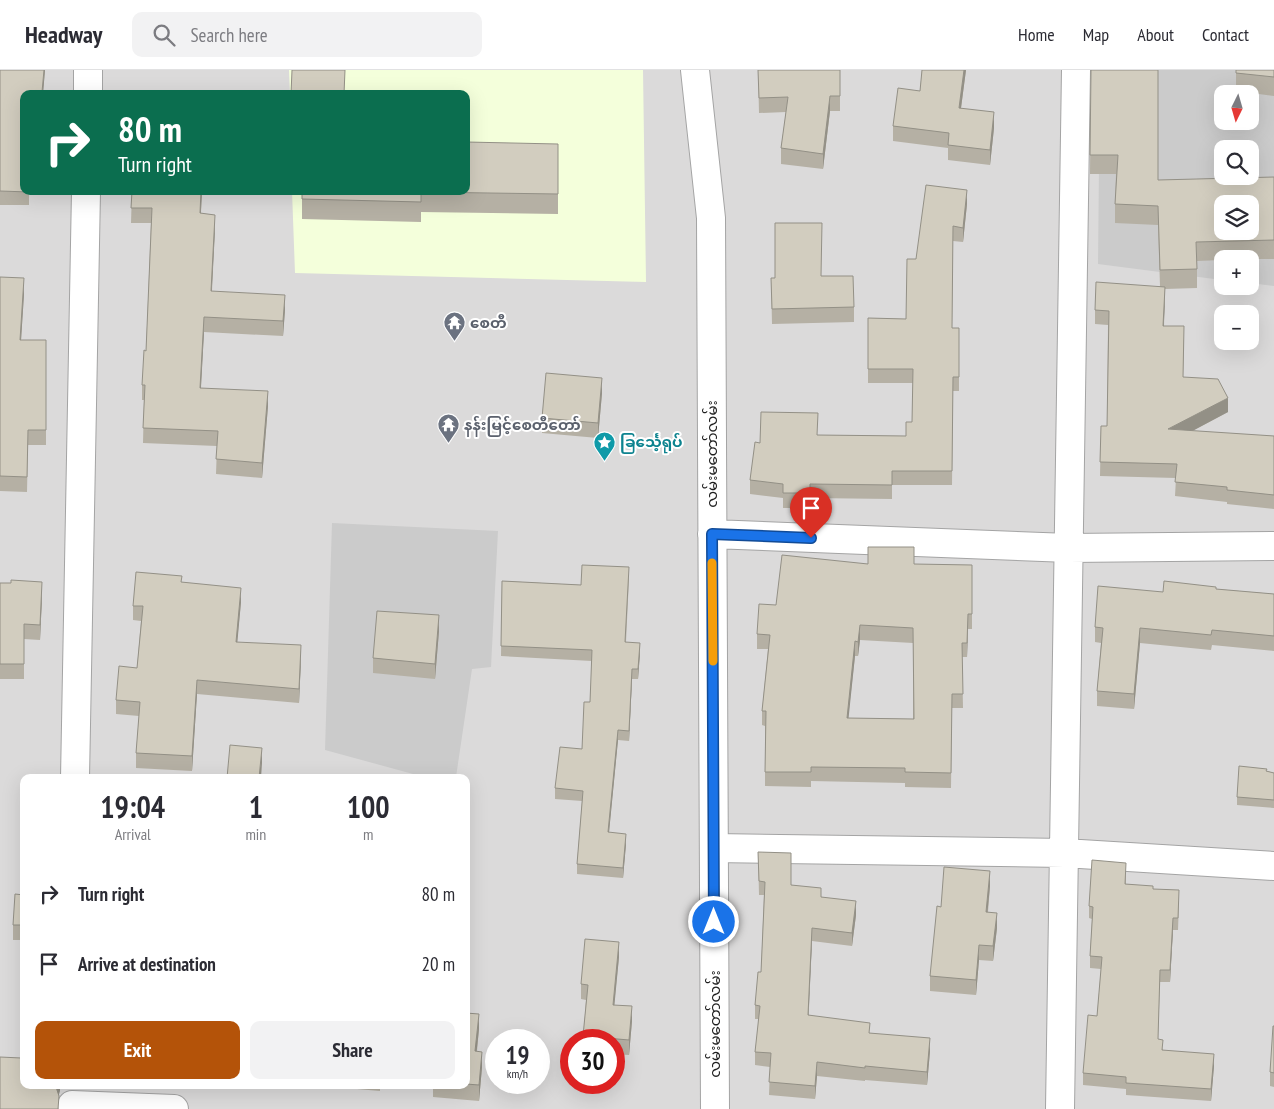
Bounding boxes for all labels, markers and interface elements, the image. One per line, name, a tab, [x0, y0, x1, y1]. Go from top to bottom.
search box	[132, 12, 482, 57]
text: Headway	[25, 19, 102, 50]
icon: search	[150, 21, 178, 49]
text: Search here	[190, 23, 268, 47]
text: Home	[1018, 23, 1055, 46]
text: Map	[1083, 23, 1109, 46]
text: About	[1137, 23, 1174, 46]
text: Contact	[1202, 23, 1249, 46]
north arrow	[1214, 85, 1259, 130]
map controls	[1214, 85, 1259, 350]
text: 80 m	[118, 106, 182, 152]
icon: right	[35, 110, 100, 175]
button: search	[1214, 140, 1259, 185]
text: Turn right	[118, 150, 192, 178]
button: layers	[1214, 195, 1259, 240]
button: +	[1214, 250, 1259, 295]
button: −	[1214, 305, 1259, 350]
temple icon: စေတီ	[442, 311, 466, 342]
place label: စေတီ	[470, 313, 507, 332]
street label: လမ်းမတော်လမ်း	[702, 400, 721, 508]
temple icon: နန်းမြင့်စေတီတော်	[436, 413, 460, 444]
place label: နန်းမြင့်စေတီတော်	[464, 415, 581, 437]
place icon: ခြင်္သေ့ရုပ်	[592, 430, 616, 461]
place label: ခြင်္သေ့ရုပ်	[620, 432, 683, 454]
pin	[790, 487, 832, 538]
icon: arrive	[797, 494, 825, 522]
text: 19:04	[100, 787, 165, 826]
text: 1	[249, 787, 263, 826]
text: 100	[347, 787, 390, 826]
text: Arrival	[115, 824, 151, 844]
text: min	[245, 824, 266, 844]
text: m	[363, 824, 373, 844]
icon: right	[35, 880, 63, 908]
text: Turn right	[78, 882, 144, 906]
text: 80 m	[422, 882, 455, 906]
position arrow	[687, 895, 739, 947]
icon: arrive	[35, 950, 63, 978]
text: Arrive at destination	[78, 952, 216, 976]
text: 20 m	[422, 952, 455, 976]
street label: လမ်းမတော်လမ်း	[705, 970, 724, 1078]
button: Exit	[35, 1021, 240, 1079]
button: Share	[250, 1021, 455, 1079]
speed limit sign: 30	[560, 1029, 625, 1094]
text: 19	[506, 1039, 529, 1071]
text: km/h	[507, 1066, 528, 1081]

